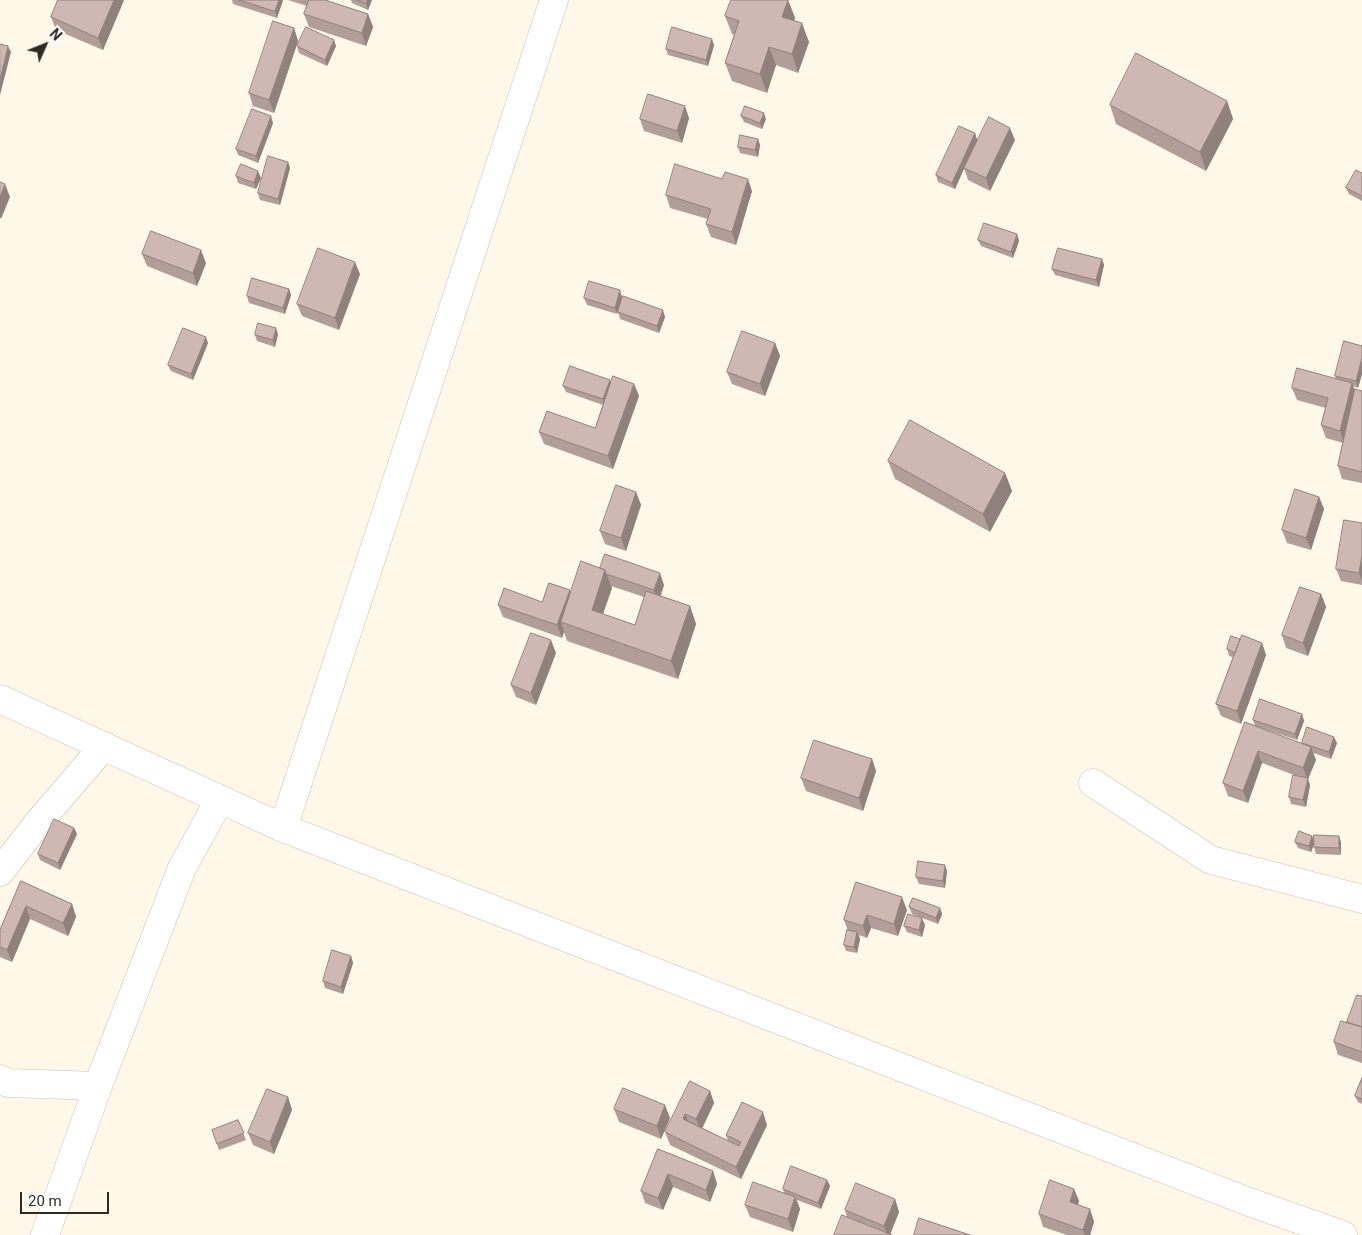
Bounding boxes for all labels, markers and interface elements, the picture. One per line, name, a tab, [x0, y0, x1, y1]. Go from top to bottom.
north arrow	[20, 20, 70, 70]
text: N	[47, 25, 65, 44]
scale bar	[22, 1182, 111, 1214]
text: 20 m	[28, 1192, 62, 1210]

